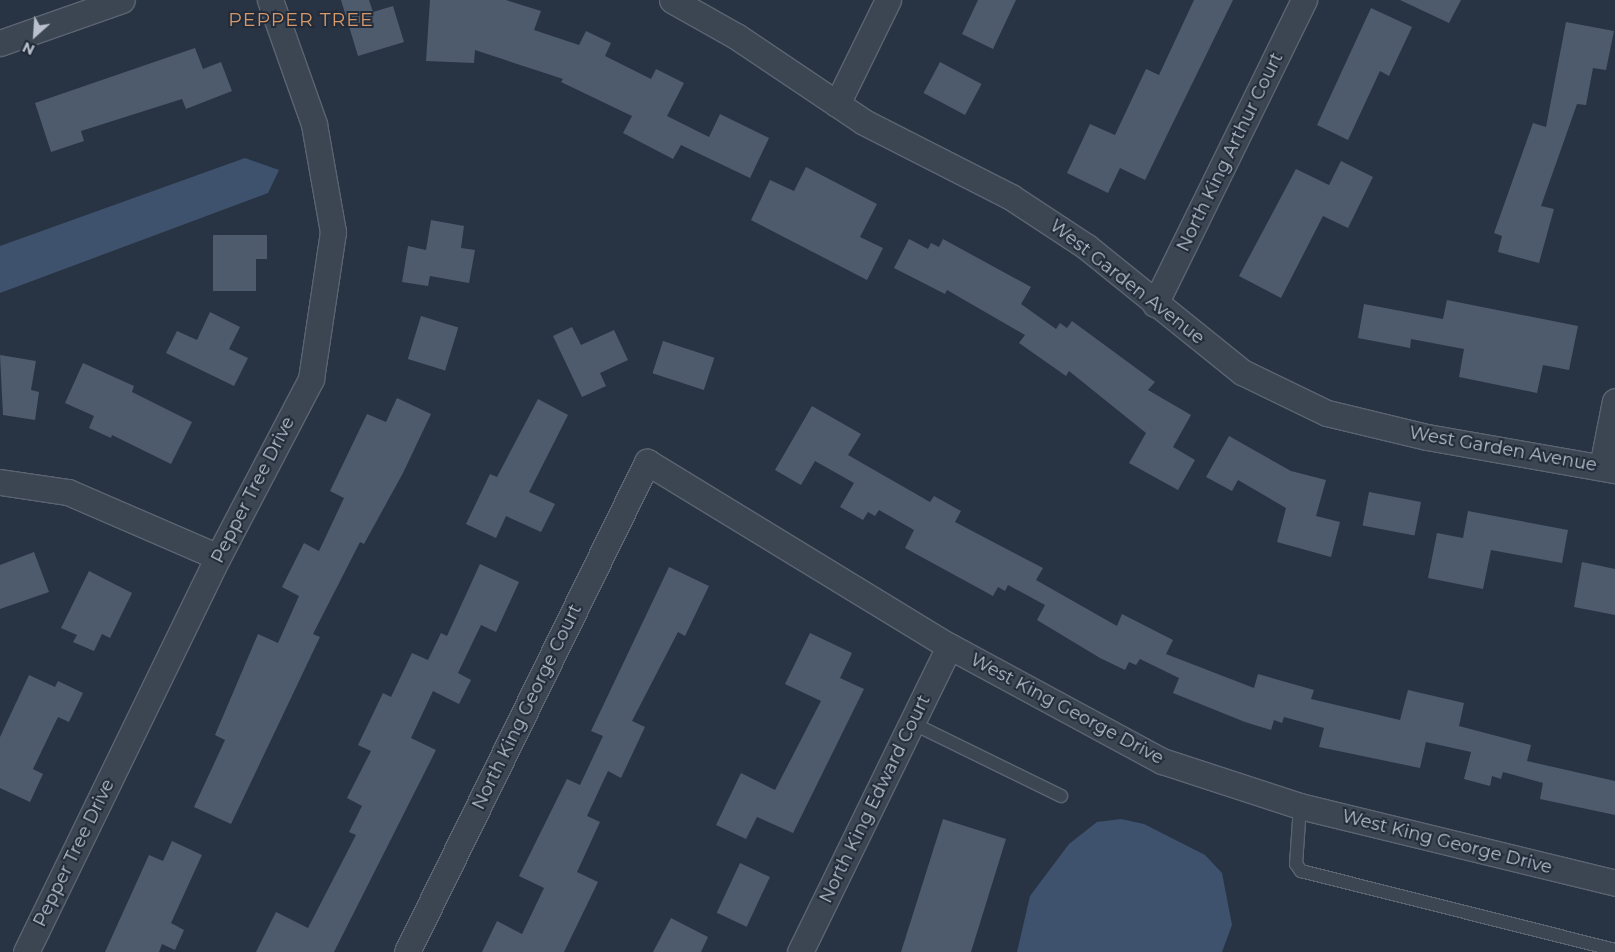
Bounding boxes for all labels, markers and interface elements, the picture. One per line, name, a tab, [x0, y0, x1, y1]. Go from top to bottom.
district label: PEPPER TREE	[227, 9, 375, 31]
north arrow	[10, 10, 60, 60]
text: N	[19, 38, 37, 59]
street label: North King Arthur Court	[1172, 49, 1288, 255]
street label: West Garden Avenue	[1045, 215, 1209, 349]
street label: Pepper Tree Drive	[207, 413, 299, 567]
street label: West Garden Avenue	[1408, 422, 1598, 476]
street label: North King George Court	[468, 601, 586, 813]
street label: West King George Drive	[967, 649, 1167, 769]
street label: North King Edward Court	[815, 691, 935, 907]
street label: Pepper Tree Drive	[29, 776, 119, 930]
street label: West King George Drive	[1340, 805, 1554, 879]

